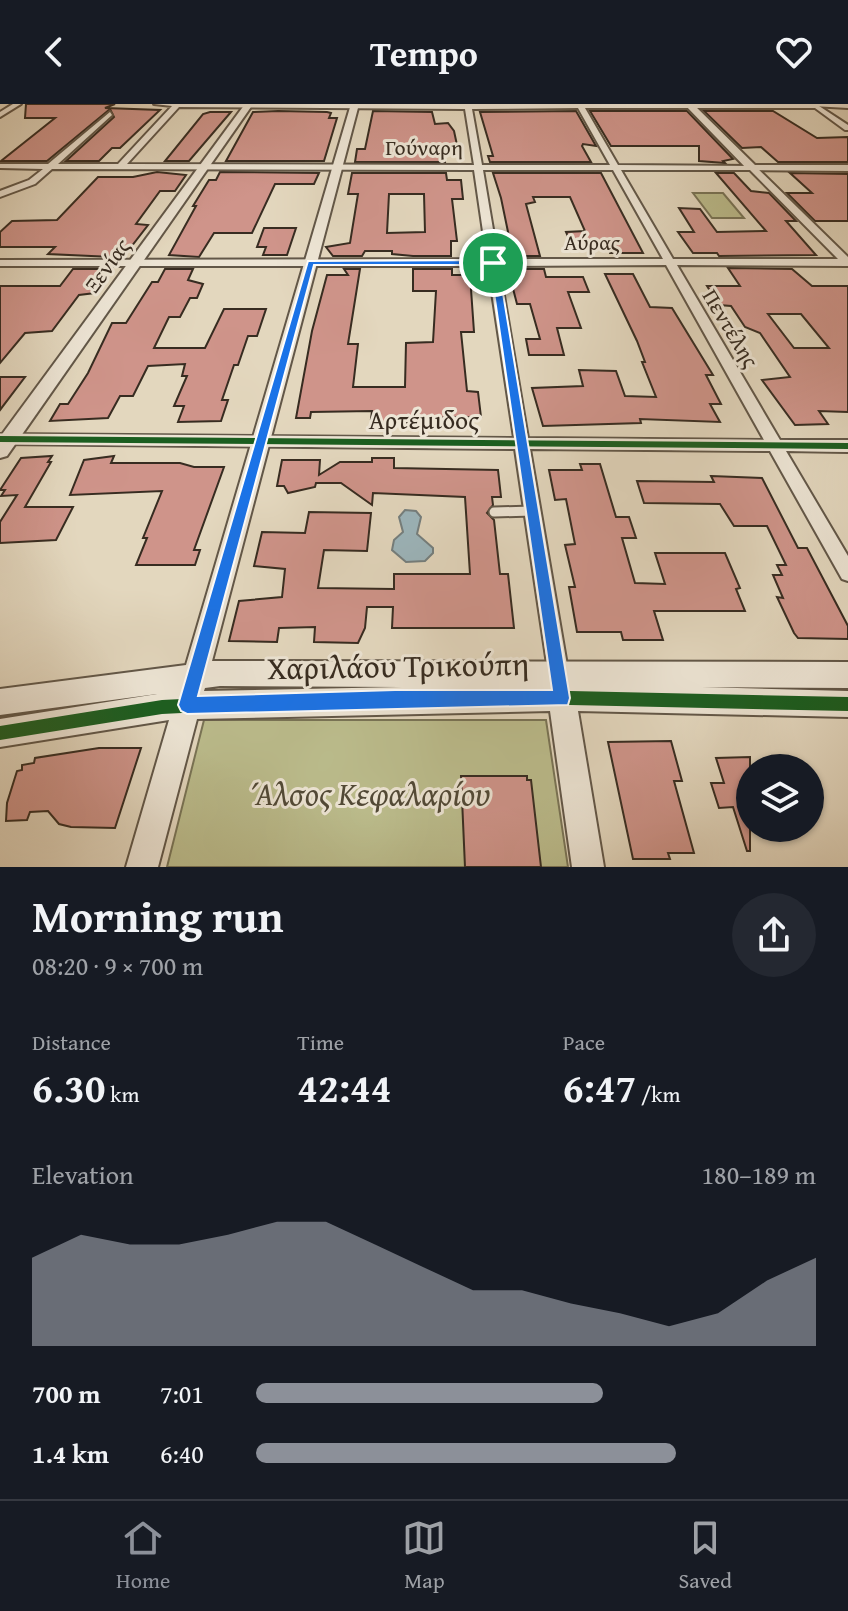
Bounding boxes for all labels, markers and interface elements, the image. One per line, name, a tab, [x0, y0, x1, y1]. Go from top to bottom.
text: Tempo	[370, 26, 478, 79]
icon: back	[32, 30, 76, 74]
icon: heart	[772, 30, 816, 74]
street label: Γούναρη	[385, 131, 463, 163]
street label: Αύρας	[564, 226, 621, 258]
pin	[459, 229, 527, 297]
street label: Ξενίας	[76, 231, 138, 299]
icon: arrive	[471, 241, 515, 285]
street label: Πεντέλης	[695, 283, 767, 374]
street label: Αρτέμιδος	[369, 400, 479, 439]
street label: Χαριλάου Τρικούπη	[267, 640, 529, 691]
map controls	[736, 754, 824, 842]
button: layers	[736, 754, 824, 842]
park label: Άλσος Κεφαλαρίου	[251, 770, 491, 817]
text: Morning run	[32, 884, 283, 948]
button: share	[732, 893, 816, 977]
text: 08:20 · 9 × 700 m	[32, 946, 203, 985]
text: Distance	[32, 1026, 111, 1058]
text: Time	[297, 1026, 344, 1058]
text: Pace	[563, 1026, 605, 1058]
text: 6.30	[32, 1058, 105, 1117]
text: 42:44	[297, 1058, 392, 1117]
text: 6:47	[563, 1058, 636, 1117]
text: km	[105, 1078, 139, 1110]
text: /km	[636, 1078, 681, 1110]
text: Elevation	[32, 1155, 134, 1194]
text: 180–189 m	[702, 1155, 816, 1194]
text: 700 m	[32, 1374, 100, 1413]
text: 7:01	[160, 1374, 204, 1413]
text: 1.4 km	[32, 1434, 109, 1473]
text: 6:40	[160, 1434, 204, 1473]
tab: Home	[116, 1516, 170, 1596]
tab: Map	[402, 1516, 446, 1596]
tab: Saved	[679, 1516, 732, 1596]

